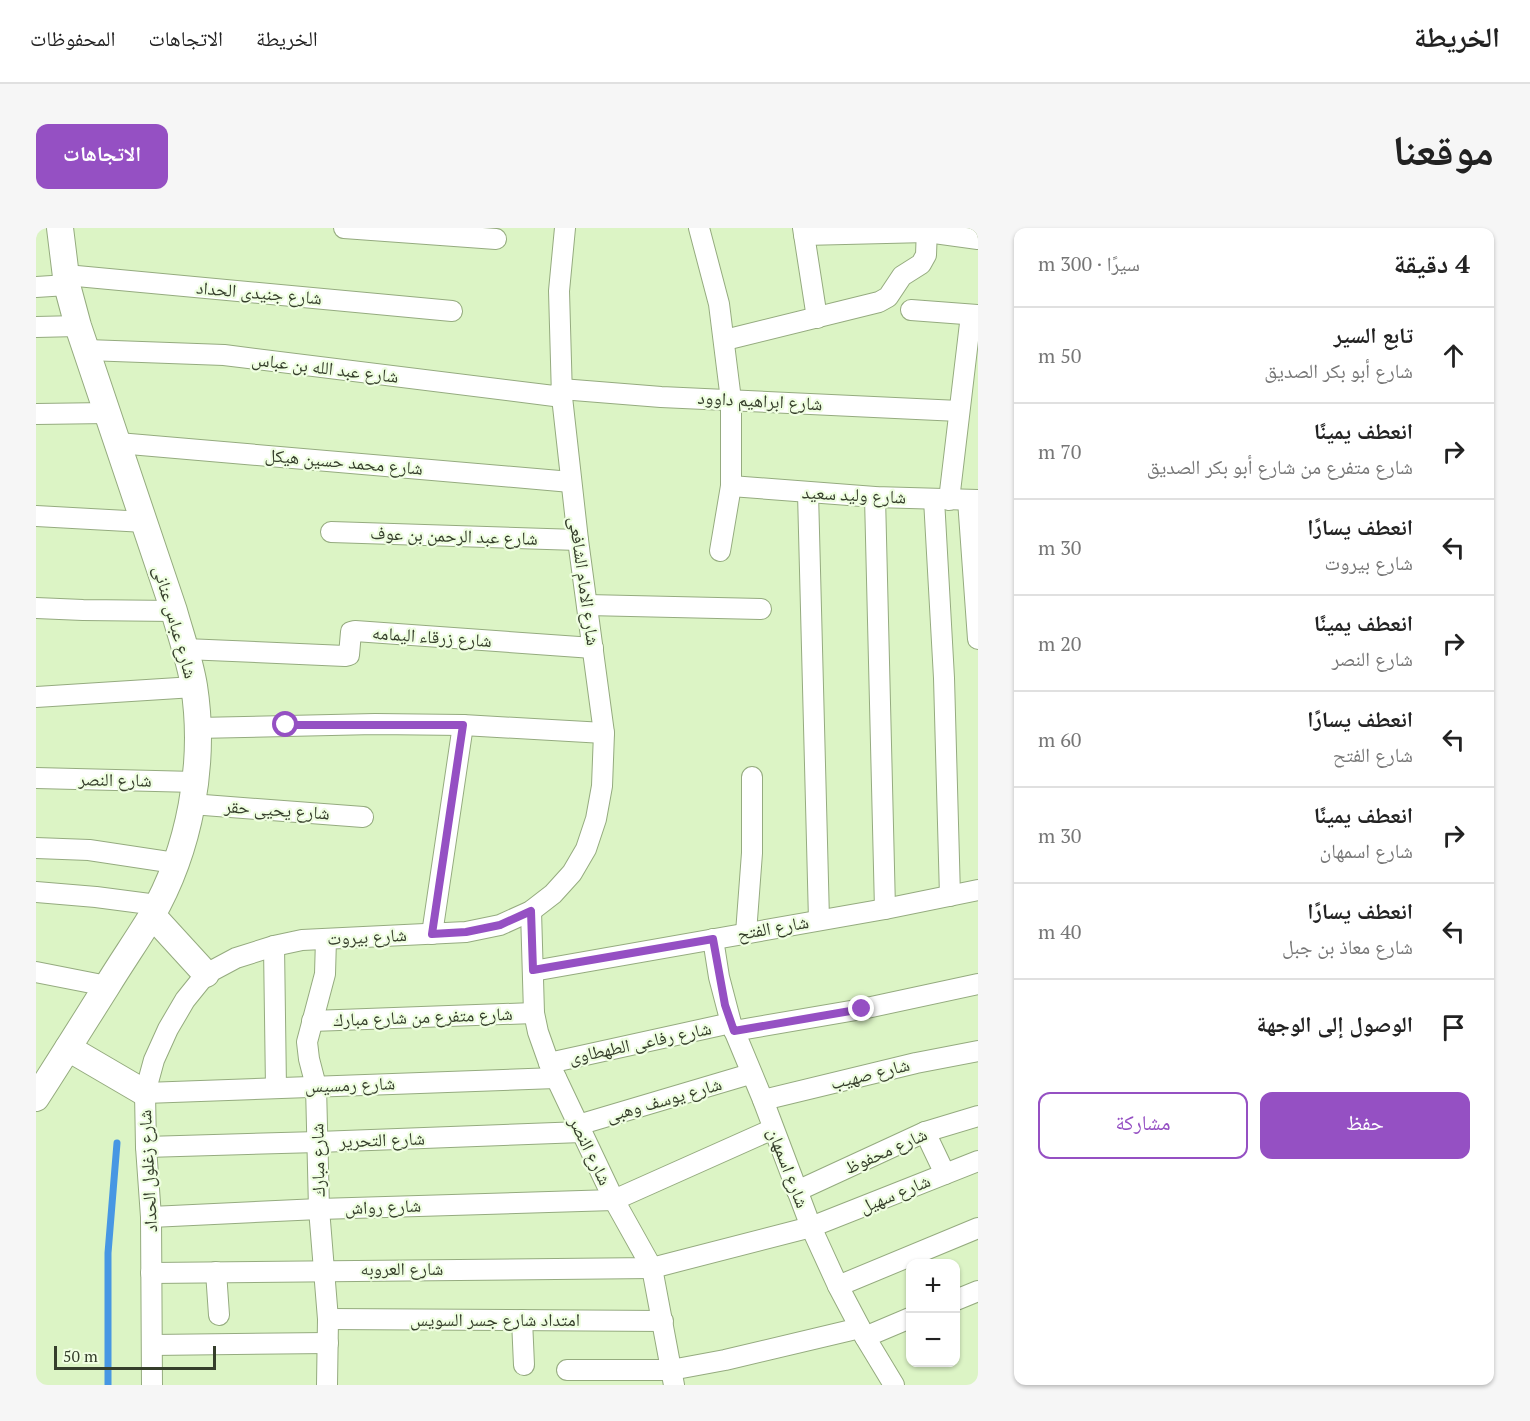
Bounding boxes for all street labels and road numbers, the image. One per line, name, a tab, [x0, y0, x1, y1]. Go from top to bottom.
street label: شارع جنيدى الحداد	[195, 275, 323, 309]
street label: شارع عبد الله بن عباس	[250, 346, 400, 388]
street label: شارع ابراهيم داوود	[697, 385, 823, 416]
street label: شارع محمد حسين هيكل	[264, 442, 424, 480]
street label: شارع وليد سعيد	[801, 479, 907, 509]
street label: شارع الامام الشافعى	[563, 515, 606, 647]
street label: شارع عبد الرحمن بن عوف	[370, 520, 538, 550]
street label: شارع عباس عنانى	[148, 563, 204, 681]
street label: شارع زرقاء اليمامه	[371, 620, 493, 652]
street label: شارع النصر	[77, 766, 152, 792]
street label: شارع يحيى حقر	[223, 793, 331, 825]
street label: شارع الفتح	[735, 909, 811, 946]
street label: شارع بيروت	[327, 922, 407, 950]
street label: شارع متفرع من شارع مبارك	[333, 1001, 513, 1031]
street label: شارع رفاعى الطهطاوى	[566, 1015, 713, 1069]
street label: شارع صهيب	[828, 1052, 912, 1094]
street label: شارع رمسيس	[304, 1070, 396, 1098]
street label: شارع يوسف وهبى	[603, 1071, 724, 1127]
street label: شارع زغلول الحداد	[132, 1109, 162, 1233]
street label: شارع النصر	[564, 1111, 618, 1189]
street label: شارع محفوظ	[841, 1121, 931, 1179]
street label: شارع مبارك	[304, 1123, 330, 1197]
street label: شارع اسمهان	[763, 1124, 815, 1211]
street label: شارع التحرير	[338, 1126, 425, 1153]
street label: شارع سهيل	[856, 1168, 934, 1218]
street label: شارع رواش	[344, 1193, 422, 1219]
street label: شارع العروبه	[361, 1256, 443, 1280]
street label: امتداد شارع جسر السويس	[410, 1307, 580, 1331]

